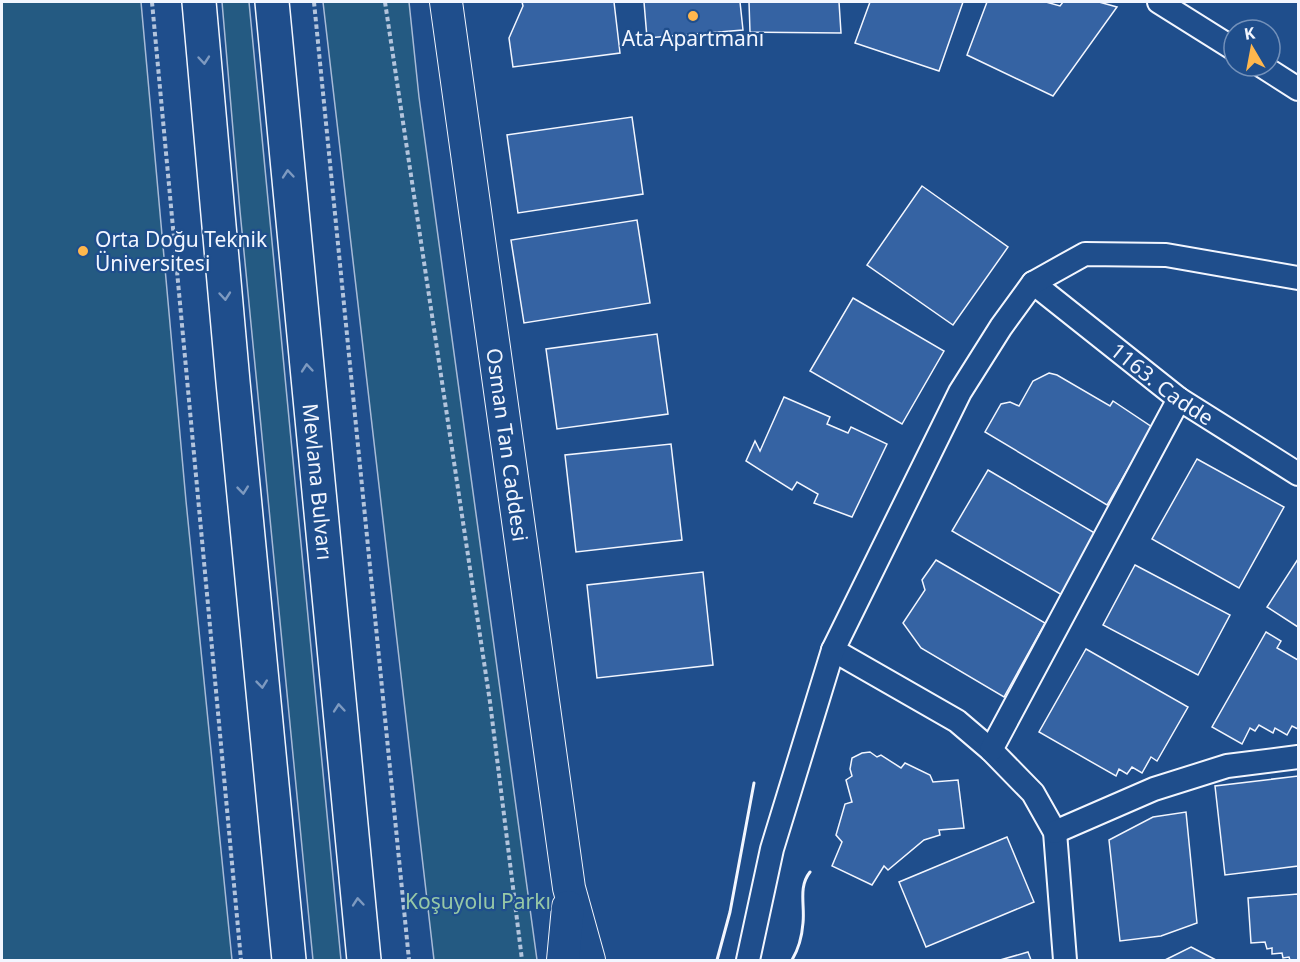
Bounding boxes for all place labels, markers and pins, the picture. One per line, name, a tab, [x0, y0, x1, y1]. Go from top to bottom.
marker: Ata Apartmanı	[686, 9, 700, 23]
place label: Ata Apartmanı	[622, 24, 764, 52]
place label: Orta Doğu Teknik Üniversitesi	[95, 225, 268, 277]
marker: Orta Doğu Teknik Üniversitesi	[76, 244, 90, 258]

